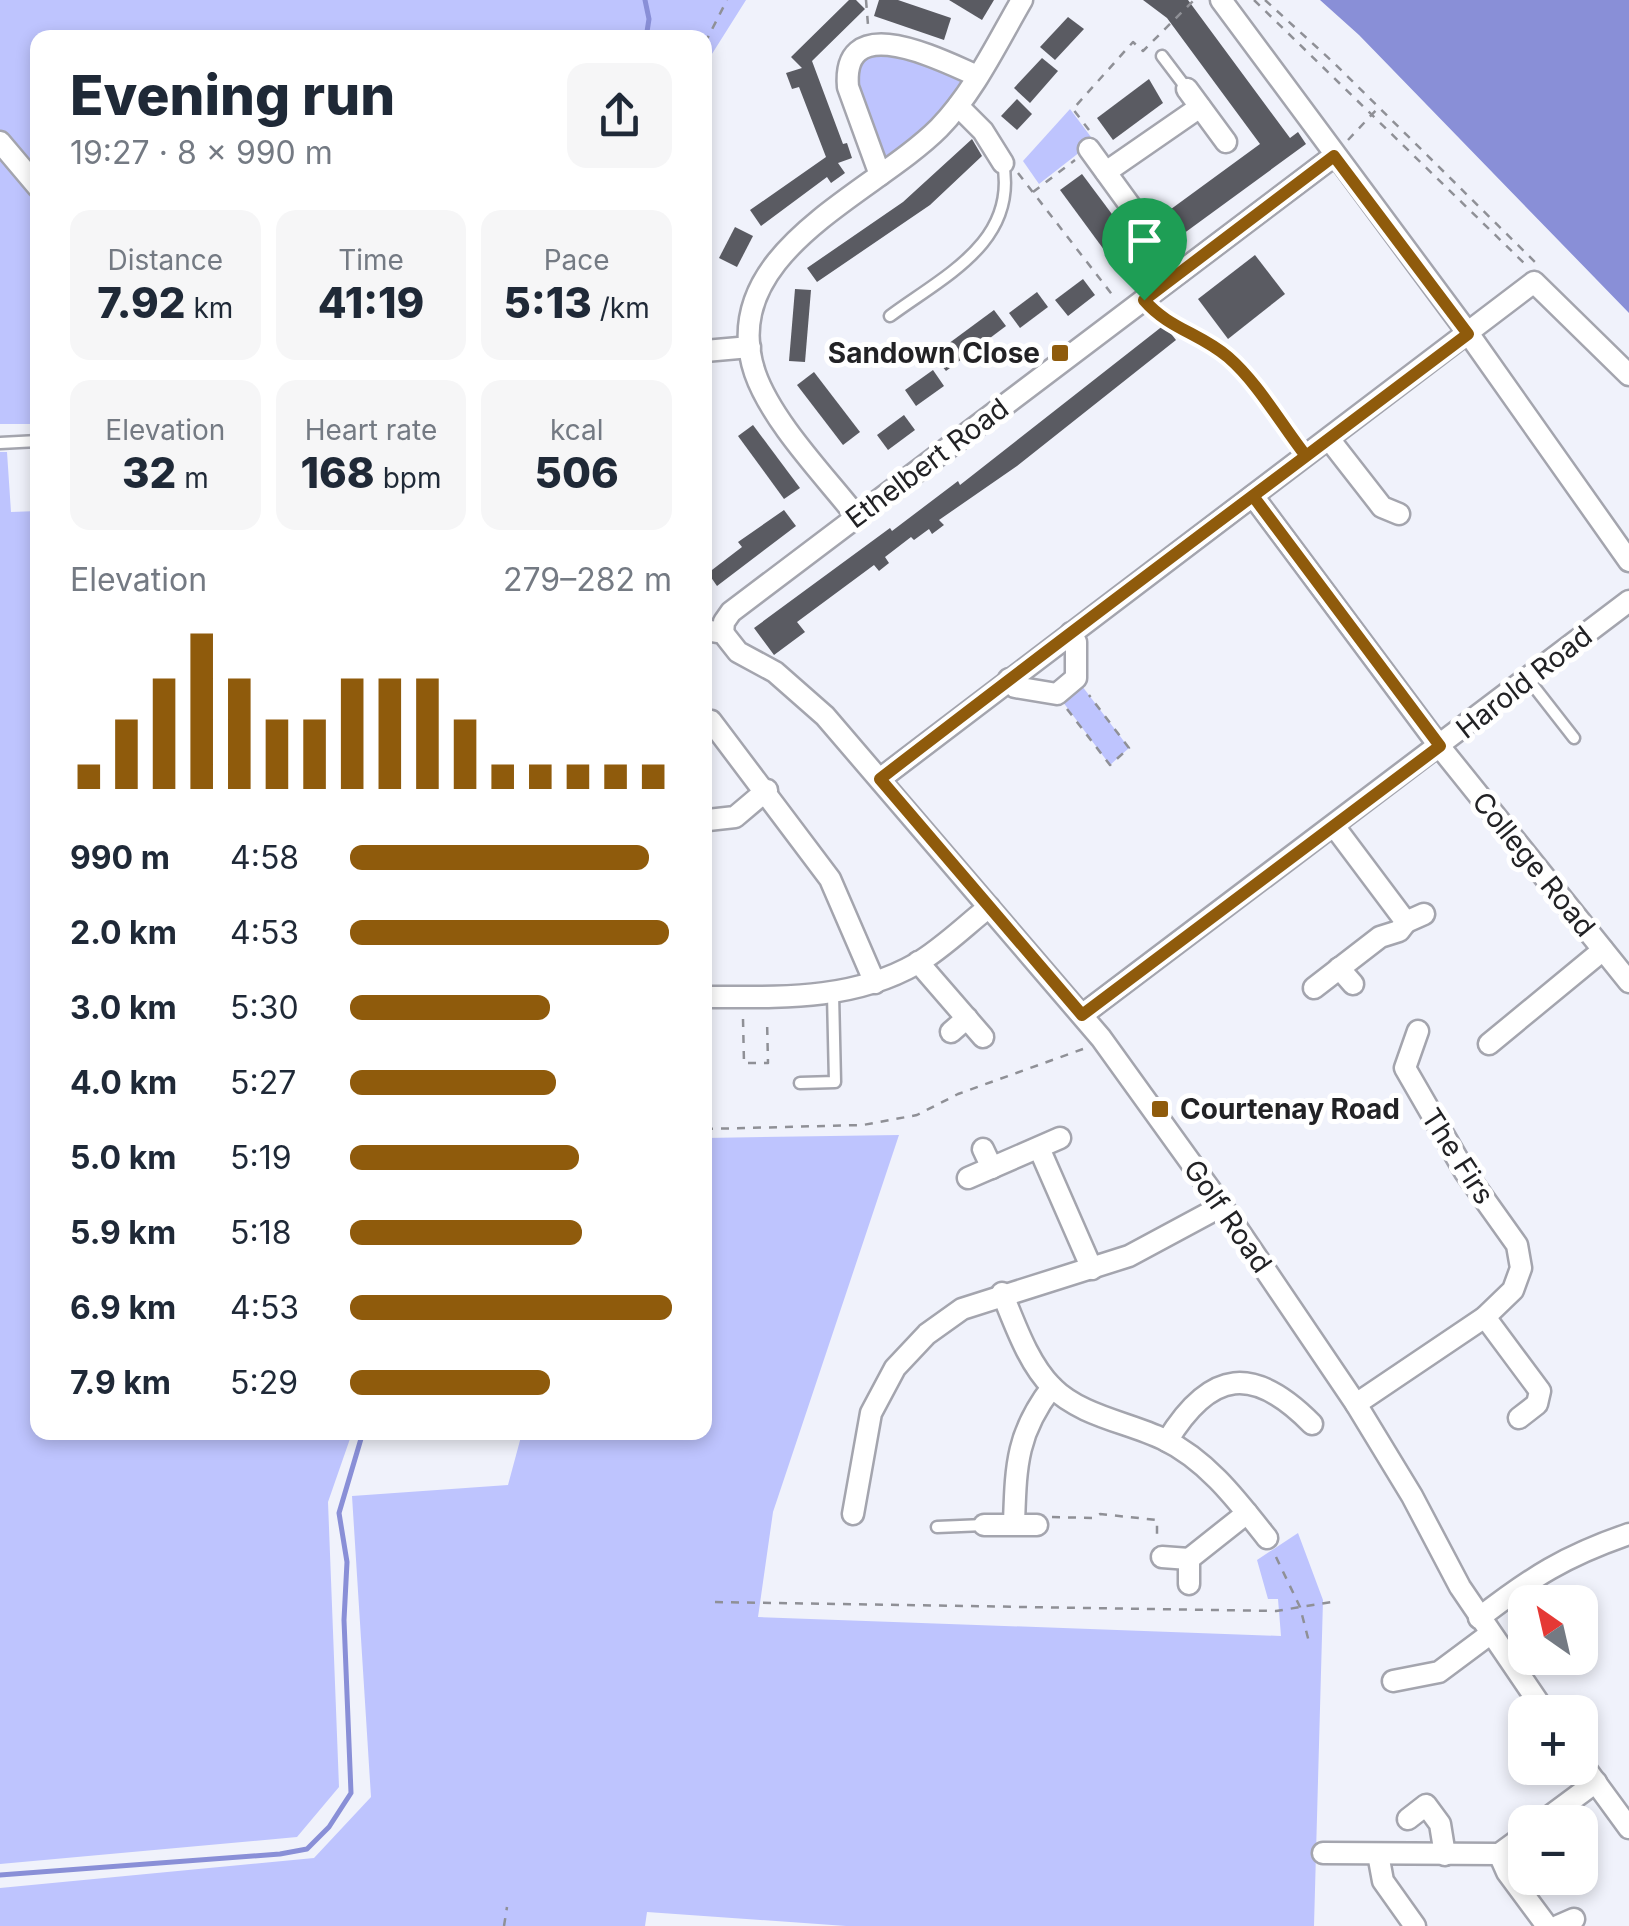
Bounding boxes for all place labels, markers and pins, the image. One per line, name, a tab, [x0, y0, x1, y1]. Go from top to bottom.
pin	[1102, 198, 1187, 301]
place label: Sandown Close	[828, 336, 1040, 370]
marker: Sandown Close	[1049, 342, 1071, 364]
place label: Courtenay Road	[1180, 1092, 1400, 1126]
marker: Courtenay Road	[1149, 1098, 1171, 1120]

